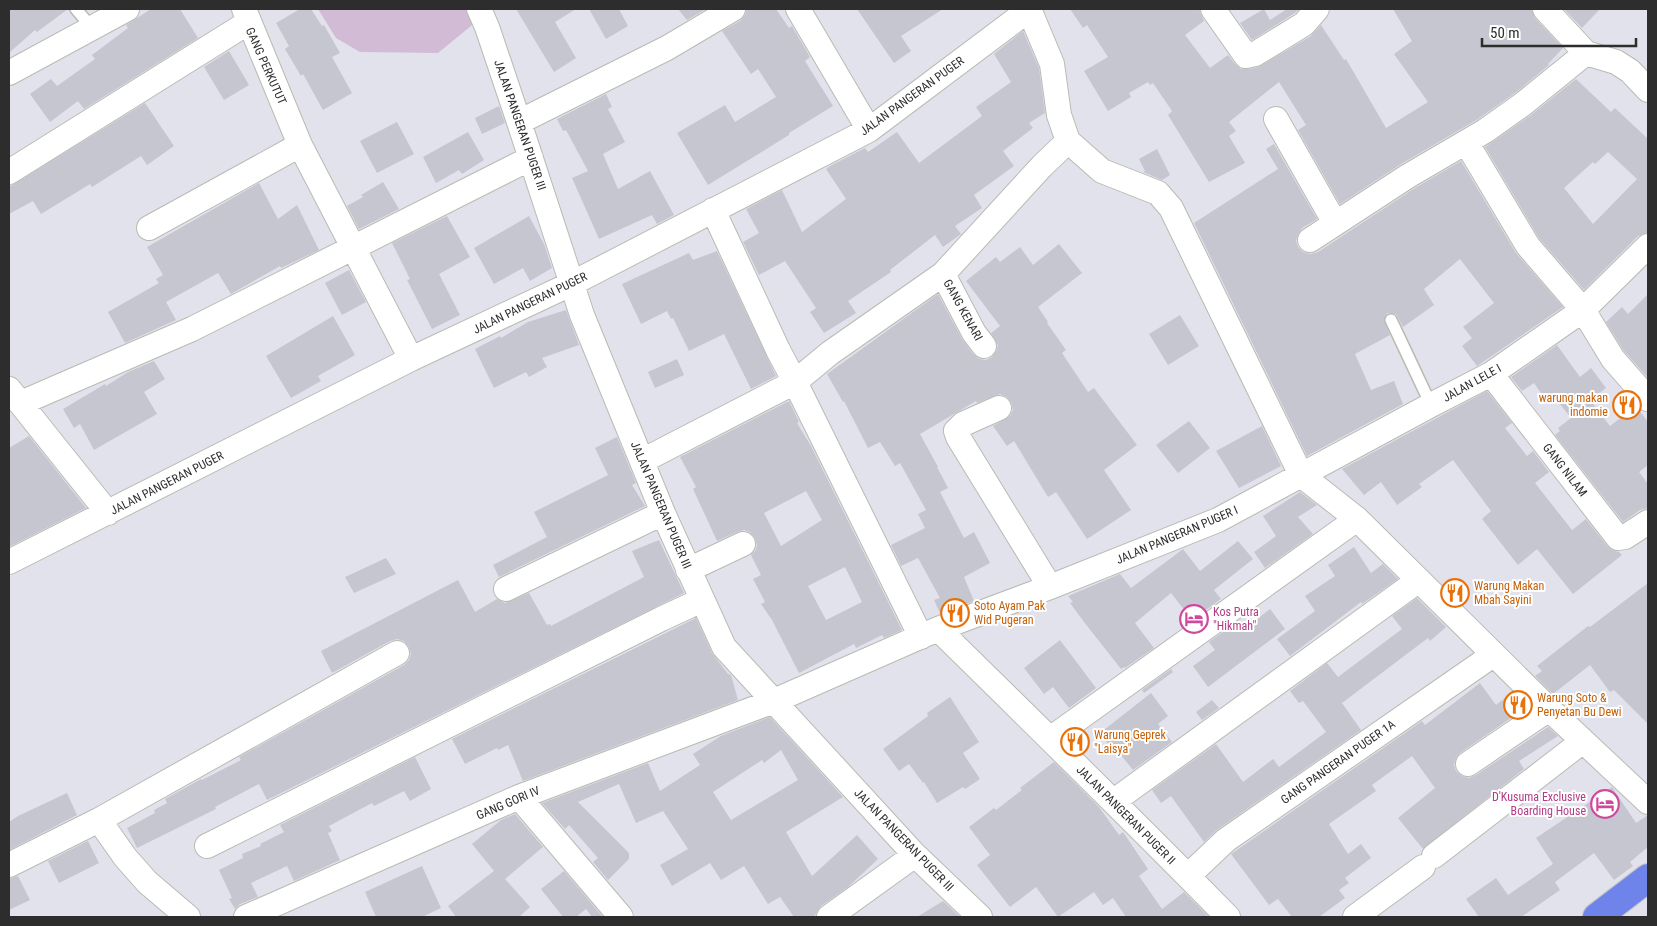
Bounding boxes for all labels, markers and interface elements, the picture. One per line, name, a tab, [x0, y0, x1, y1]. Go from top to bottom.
scale bar	[1482, 15, 1636, 47]
text: 50 m	[1490, 24, 1520, 42]
street label: GANG PERKUTUT	[243, 25, 289, 107]
street label: JALAN PANGERAN PUGER	[857, 53, 967, 138]
street label: JALAN PANGERAN PUGER III	[491, 58, 549, 192]
street label: JALAN PANGERAN PUGER	[471, 269, 590, 337]
street label: GANG KENARI	[940, 277, 986, 343]
street label: JALAN LELE I	[1440, 361, 1504, 405]
restaurant icon: warung makan indomie	[1612, 390, 1642, 420]
place label: warung makan indomie	[1539, 391, 1608, 419]
street label: JALAN PANGERAN PUGER III	[628, 439, 694, 571]
street label: GANG NILAM	[1540, 441, 1590, 499]
street label: JALAN PANGERAN PUGER	[108, 448, 226, 518]
street label: JALAN PANGERAN PUGER I	[1114, 503, 1240, 567]
restaurant icon: Warung Makan Mbah Sayini	[1440, 578, 1470, 608]
place label: Warung Makan Mbah Sayini	[1474, 579, 1545, 607]
restaurant icon: Soto Ayam Pak Wid Pugeran	[940, 598, 970, 628]
place label: Soto Ayam Pak Wid Pugeran	[974, 599, 1046, 627]
hotel icon: Kos Putra "Hikmah"	[1179, 604, 1209, 634]
place label: Kos Putra "Hikmah"	[1213, 605, 1259, 633]
restaurant icon: Warung Soto & Penyetan Bu Dewi	[1503, 690, 1533, 720]
place label: Warung Soto & Penyetan Bu Dewi	[1537, 691, 1622, 719]
street label: GANG PANGERAN PUGER 1A	[1278, 717, 1398, 807]
restaurant icon: Warung Geprek "Laisya"	[1060, 727, 1090, 757]
place label: Warung Geprek "Laisya"	[1094, 728, 1166, 756]
street label: JALAN PANGERAN PUGER II	[1074, 763, 1178, 867]
street label: GANG GORI IV	[474, 783, 542, 823]
street label: JALAN PANGERAN PUGER III	[851, 786, 957, 894]
hotel icon: D'Kusuma Exclusive Boarding House	[1590, 789, 1620, 819]
place label: D'Kusuma Exclusive Boarding House	[1492, 790, 1586, 818]

